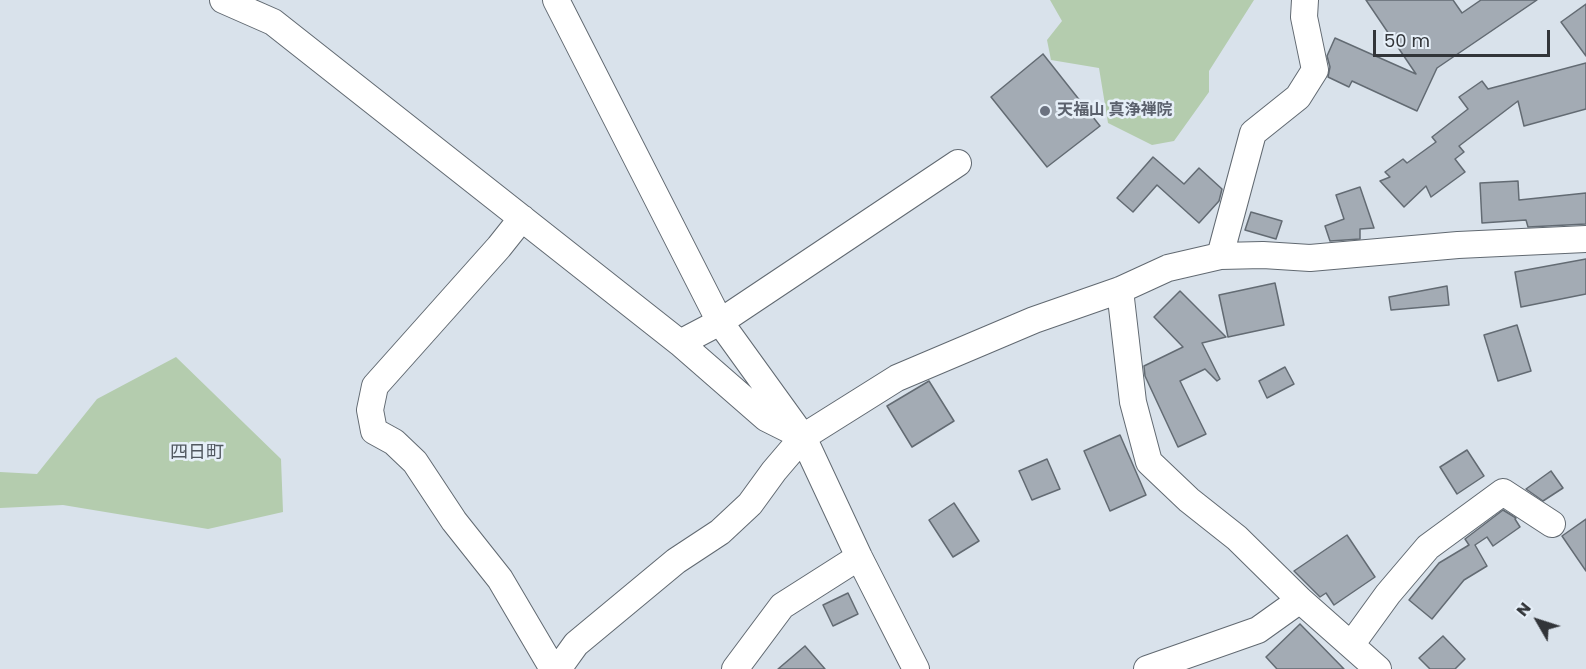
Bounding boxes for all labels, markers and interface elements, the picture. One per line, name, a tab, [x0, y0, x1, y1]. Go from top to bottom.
scale bar	[1376, 18, 1553, 56]
text: 50 m	[1384, 28, 1430, 53]
place label: 天福山 真浄禅院	[1057, 101, 1172, 121]
marker: 天福山 真浄禅院	[1038, 104, 1052, 118]
district label: 四日町	[170, 442, 224, 464]
north arrow	[1508, 591, 1568, 651]
text: N	[1511, 597, 1536, 621]

